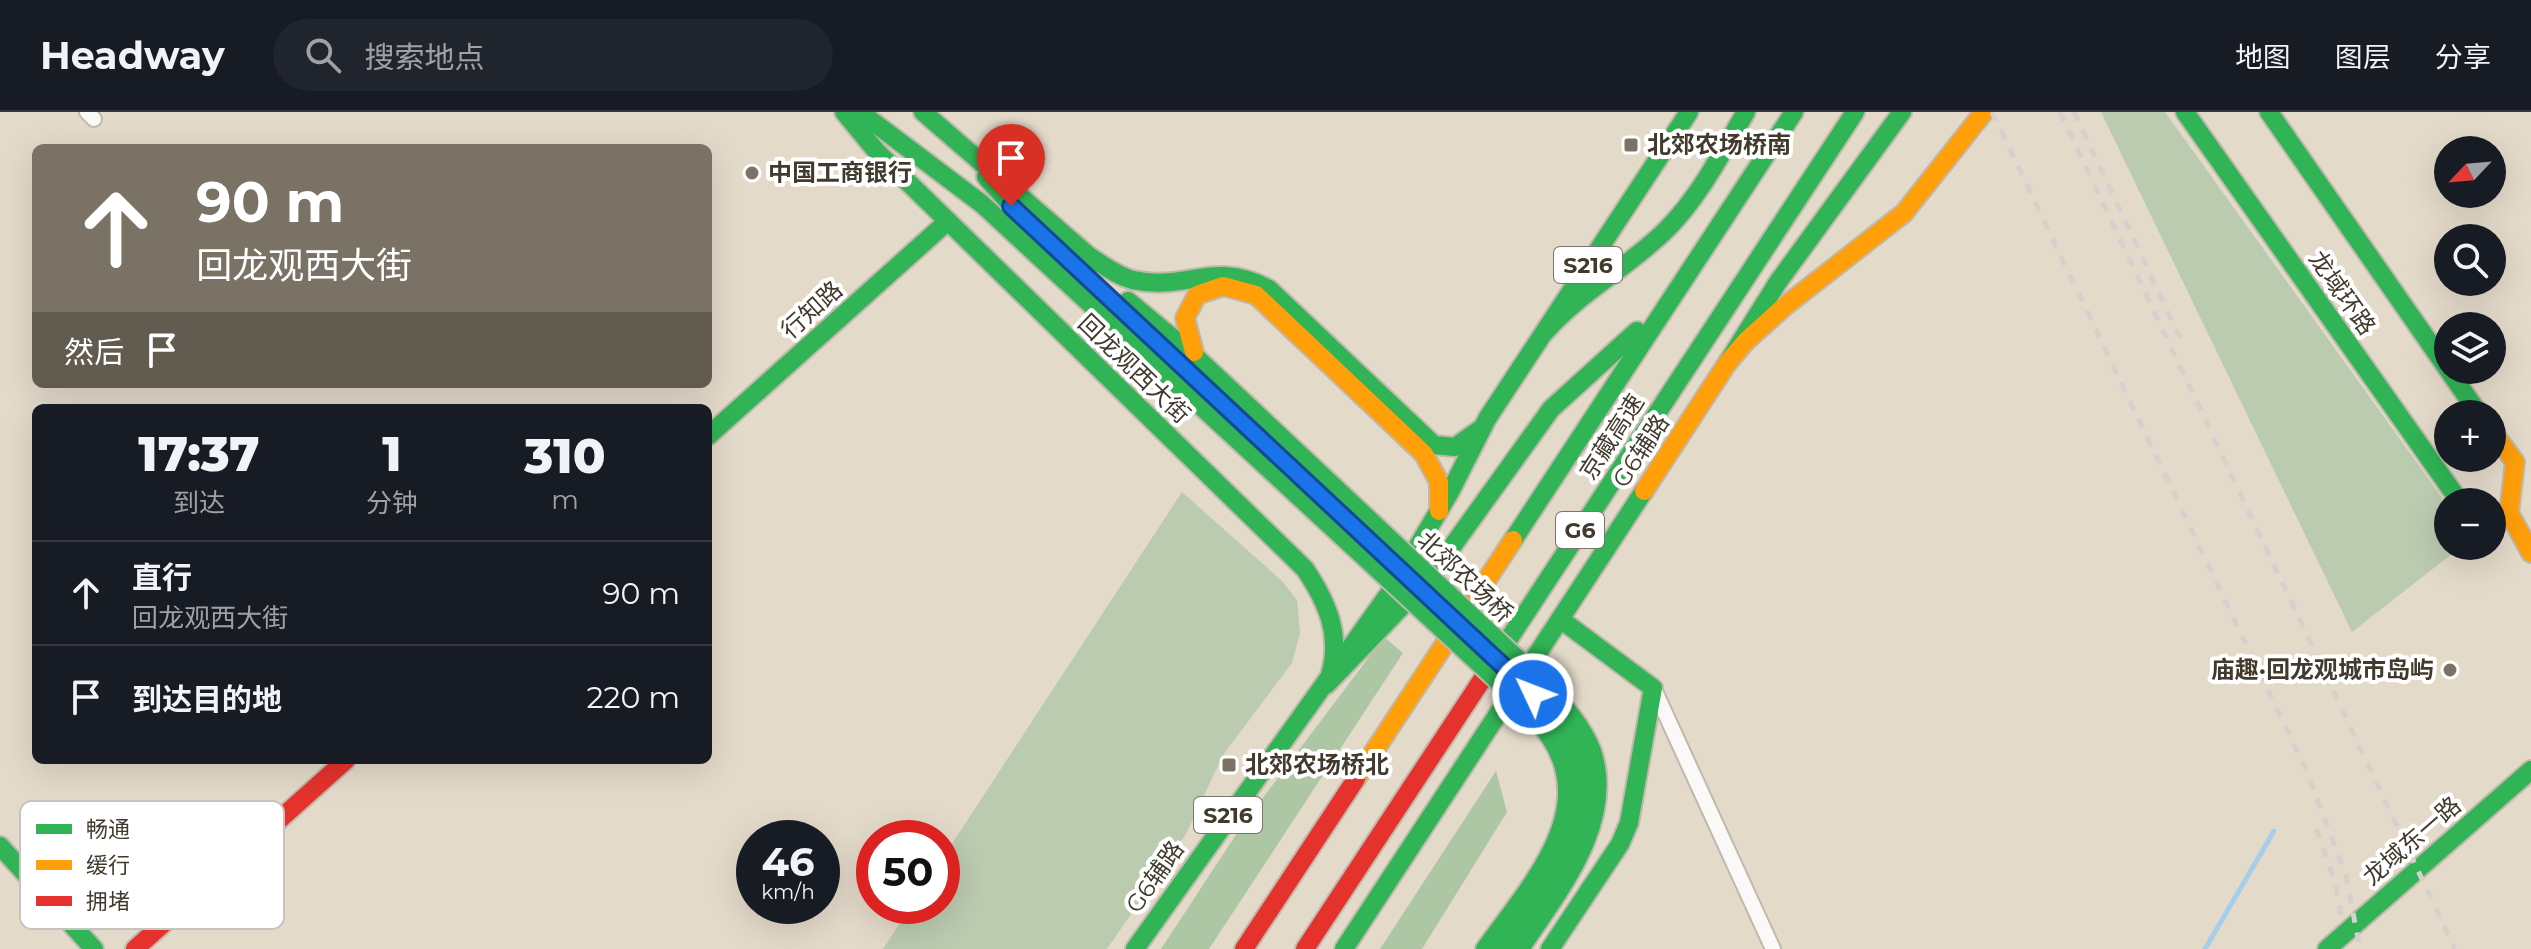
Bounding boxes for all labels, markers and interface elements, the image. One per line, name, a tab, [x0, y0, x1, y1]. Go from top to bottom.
search box	[273, 19, 833, 91]
text: Headway	[40, 32, 225, 79]
icon: search	[301, 33, 345, 77]
text: 搜索地点	[365, 39, 485, 76]
text: 地图	[2235, 40, 2291, 74]
text: 图层	[2335, 40, 2391, 74]
text: 分享	[2435, 40, 2491, 74]
pin	[977, 124, 1045, 206]
place label: 北郊农场桥南	[1647, 130, 1791, 159]
icon: arrive	[989, 136, 1033, 180]
marker: 北郊农场桥南	[1622, 136, 1640, 154]
north arrow	[2434, 136, 2506, 208]
map controls	[2434, 136, 2506, 560]
place label: 中国工商银行	[768, 158, 912, 187]
marker: 中国工商银行	[743, 164, 761, 182]
text: 90 m	[196, 168, 344, 236]
icon: ahead	[64, 176, 168, 280]
button: search	[2434, 224, 2506, 296]
text: 回龙观西大街	[196, 243, 412, 287]
street label: 龙域环路	[2303, 245, 2382, 340]
road number: S216	[1554, 247, 1622, 283]
street label: 行知路	[775, 275, 848, 344]
street label: 回龙观西大街	[1072, 308, 1196, 429]
button: layers	[2434, 312, 2506, 384]
icon: arrive	[140, 328, 184, 372]
text: 然后	[64, 334, 124, 371]
street label: 京藏高速	[1573, 389, 1650, 485]
button: +	[2434, 400, 2506, 472]
street label: G6辅路	[1606, 409, 1675, 493]
text: 17:37	[138, 425, 260, 483]
text: 1	[382, 425, 402, 483]
text: 310	[524, 427, 606, 485]
text: m	[551, 484, 579, 516]
text: 到达	[173, 487, 225, 519]
text: 分钟	[366, 487, 418, 519]
button: −	[2434, 488, 2506, 560]
road number: G6	[1556, 512, 1604, 548]
street label: 北郊农场桥	[1412, 525, 1519, 628]
text: 直行	[132, 559, 192, 596]
icon: ahead	[64, 571, 108, 615]
text: 90 m	[602, 575, 680, 612]
text: 回龙观西大街	[132, 602, 288, 634]
position arrow	[1491, 652, 1575, 736]
place label: 庙趣·回龙观城市岛屿	[2211, 655, 2434, 684]
marker: 庙趣·回龙观城市岛屿	[2441, 661, 2459, 679]
icon: arrive	[64, 675, 108, 719]
text: 220 m	[586, 679, 680, 716]
text: 到达目的地	[132, 681, 282, 718]
place label: 北郊农场桥北	[1245, 750, 1389, 779]
marker: 北郊农场桥北	[1220, 756, 1238, 774]
street label: 龙域东一路	[2357, 790, 2466, 891]
road number: S216	[1194, 797, 1262, 833]
legend	[20, 801, 284, 929]
text: 畅通	[86, 816, 130, 843]
speed limit sign: 50	[856, 820, 960, 924]
street label: G6辅路	[1119, 835, 1190, 918]
text: 46	[761, 837, 815, 886]
text: 缓行	[86, 852, 130, 879]
text: km/h	[761, 880, 815, 904]
text: 拥堵	[86, 888, 130, 915]

